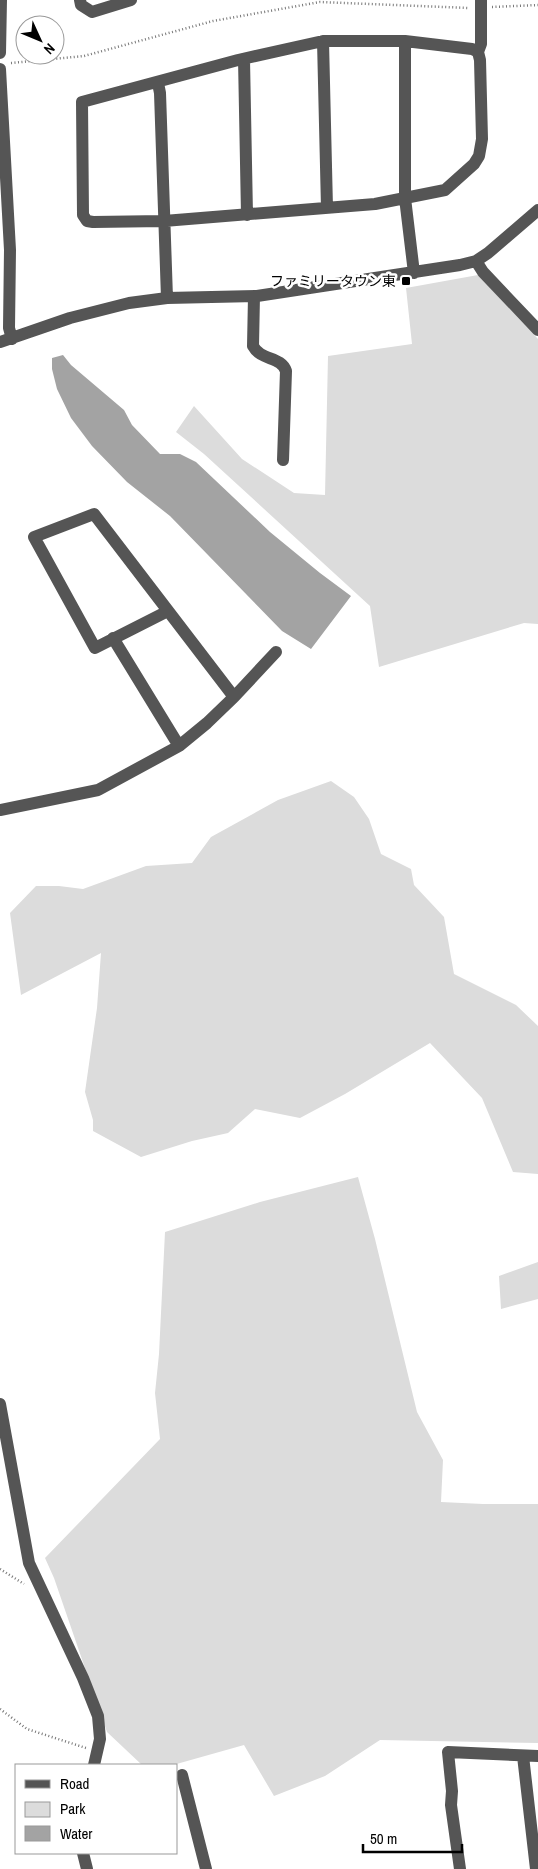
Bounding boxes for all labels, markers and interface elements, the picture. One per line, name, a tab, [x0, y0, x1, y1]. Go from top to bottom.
north arrow	[15, 15, 65, 65]
text: N	[40, 40, 59, 58]
place label: ファミリータウン東	[270, 272, 396, 290]
marker: ファミリータウン東	[400, 275, 412, 287]
legend	[15, 1764, 178, 1854]
text: Road	[60, 1773, 89, 1794]
text: Park	[60, 1798, 86, 1819]
scale bar	[363, 1822, 462, 1854]
text: Water	[60, 1823, 92, 1844]
text: 50 m	[370, 1828, 397, 1849]

